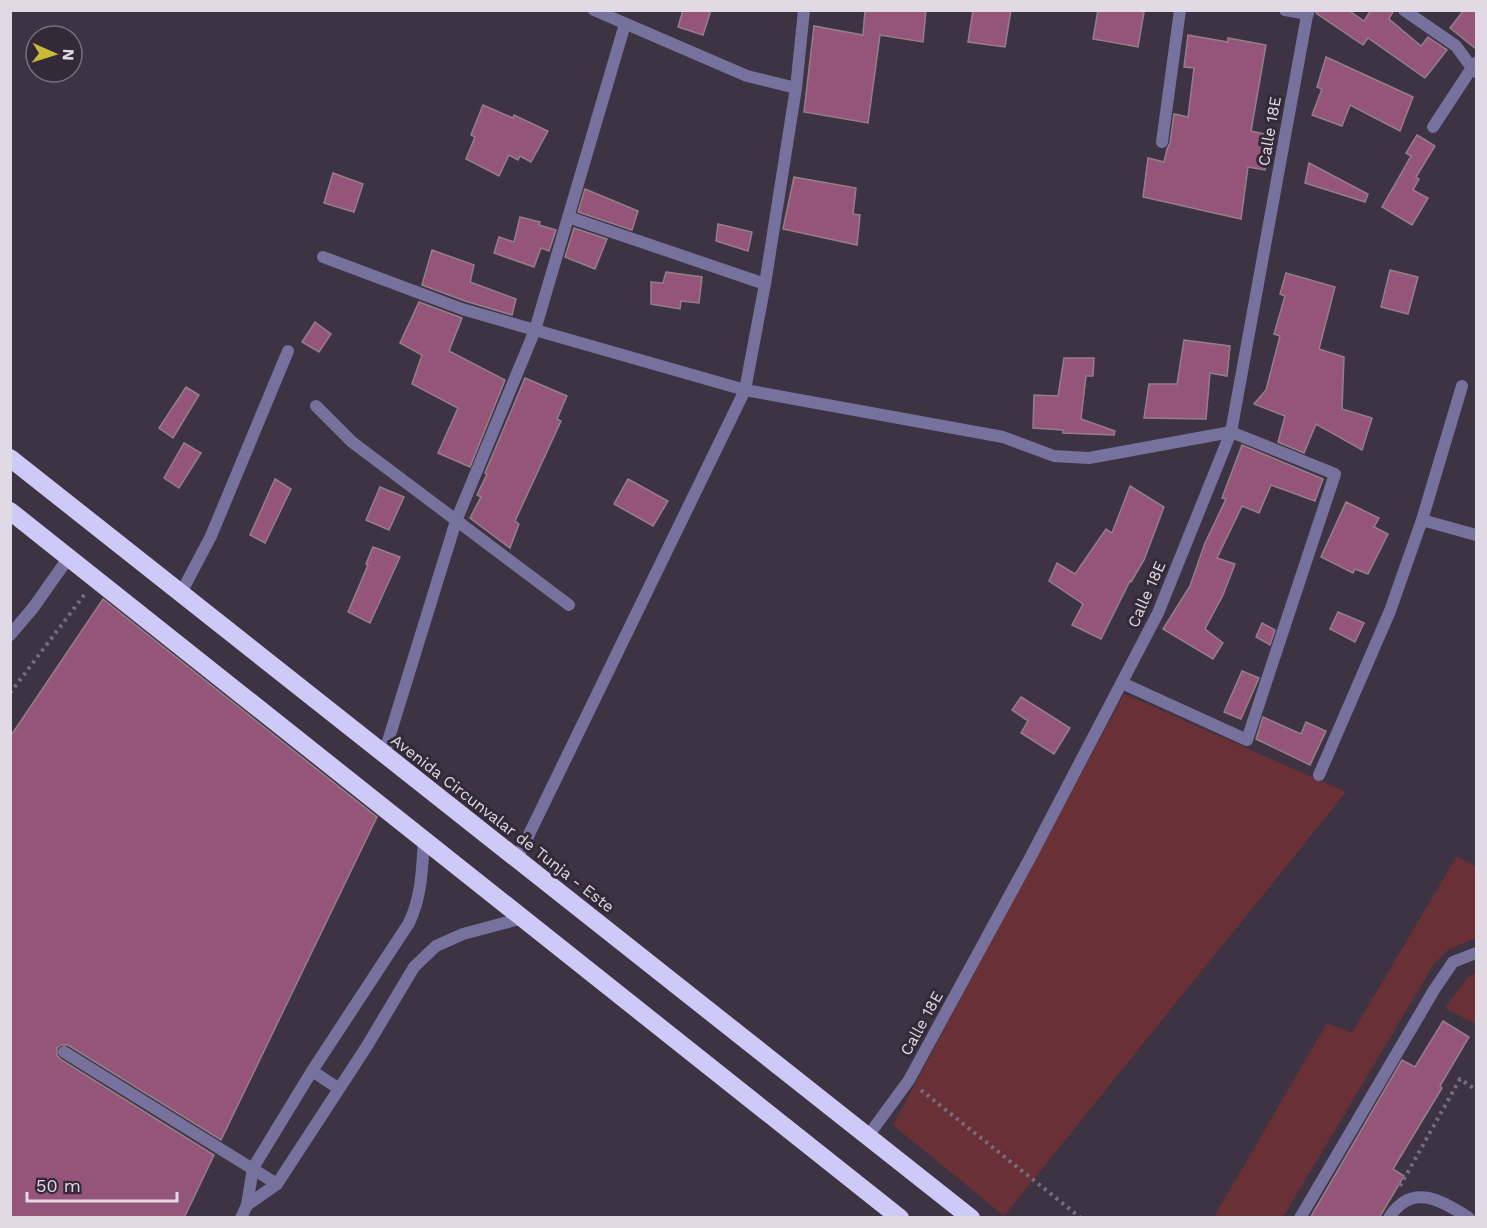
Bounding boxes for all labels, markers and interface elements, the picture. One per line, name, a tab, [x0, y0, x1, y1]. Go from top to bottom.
north arrow	[24, 24, 84, 84]
text: N	[59, 48, 78, 61]
street label: Calle 18E	[1254, 95, 1285, 167]
street label: Calle 18E	[1123, 558, 1169, 630]
street label: Avenida Circunvalar de Tunja - Este	[387, 730, 618, 916]
street label: Calle 18E	[896, 988, 947, 1059]
scale bar	[27, 1165, 177, 1203]
text: 50 m	[36, 1175, 81, 1196]

